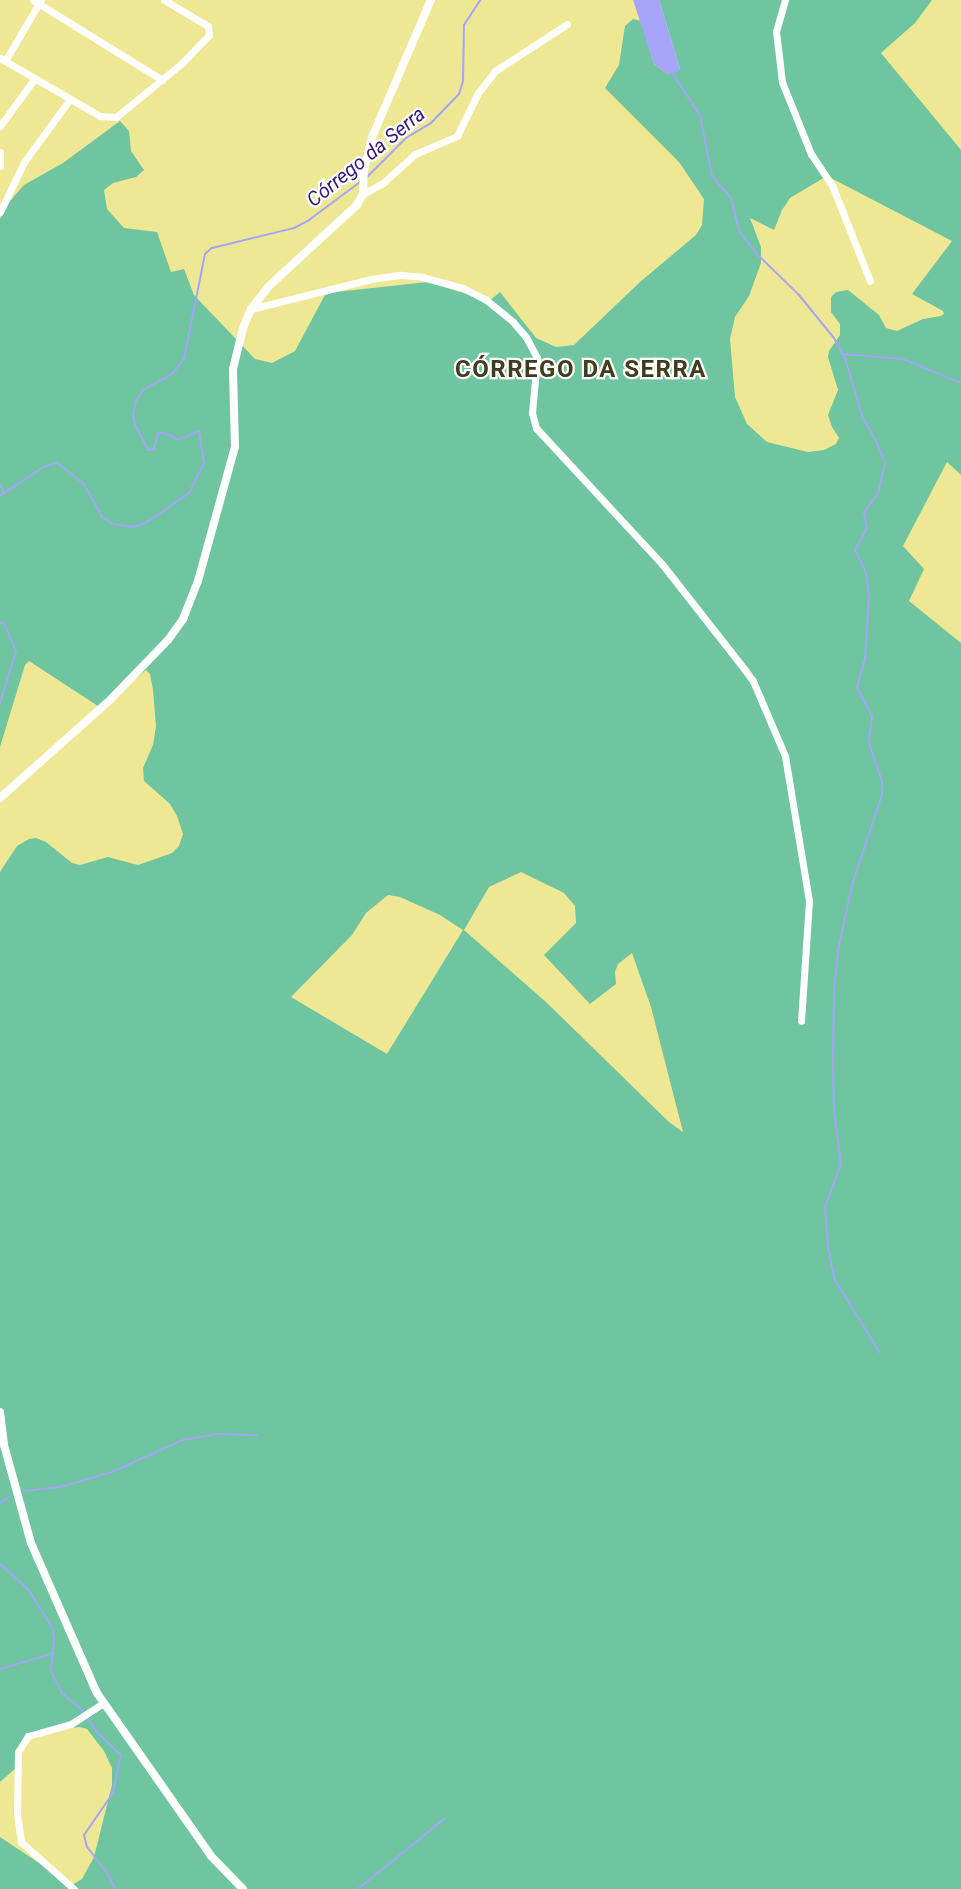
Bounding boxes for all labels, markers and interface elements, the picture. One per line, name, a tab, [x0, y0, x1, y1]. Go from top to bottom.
water label: Córrego da Serra	[302, 102, 430, 212]
district label: CÓRREGO DA SERRA	[455, 356, 707, 384]

